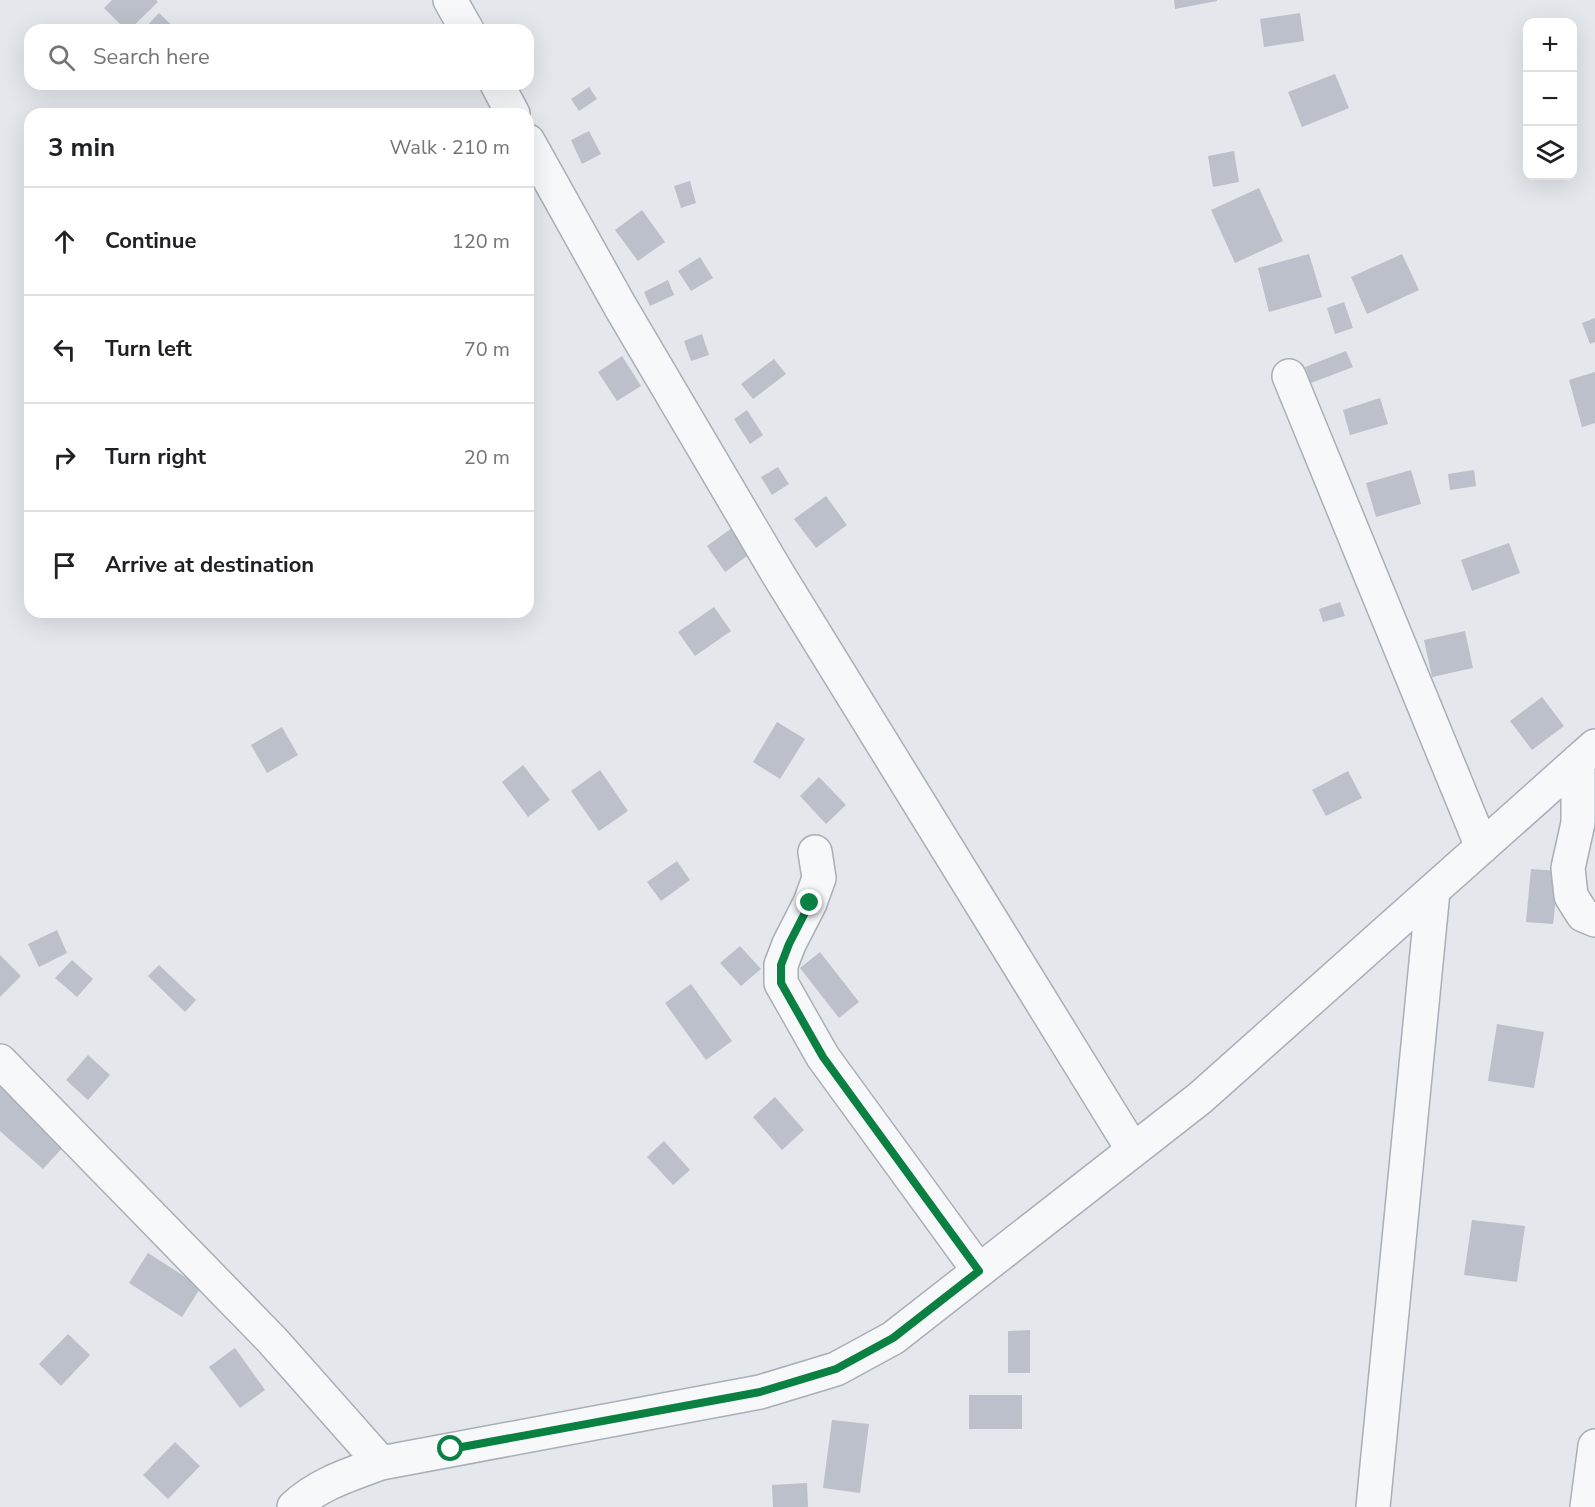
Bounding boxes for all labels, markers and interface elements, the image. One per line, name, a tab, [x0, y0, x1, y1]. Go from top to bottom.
map controls	[1523, 18, 1577, 180]
button: +	[1523, 18, 1577, 72]
search box	[24, 24, 534, 90]
icon: search	[45, 41, 78, 74]
text: Search here	[93, 42, 210, 72]
button: −	[1523, 72, 1577, 126]
button: layers	[1523, 126, 1577, 180]
text: 3 min	[48, 130, 115, 165]
text: Walk · 210 m	[390, 134, 510, 161]
icon: ahead	[48, 225, 81, 258]
text: Continue	[105, 226, 196, 256]
text: 120 m	[452, 228, 510, 255]
icon: left	[48, 333, 81, 366]
text: Turn left	[105, 334, 192, 364]
text: 70 m	[464, 336, 510, 363]
icon: right	[48, 441, 81, 474]
text: Turn right	[105, 442, 206, 472]
text: 20 m	[464, 444, 510, 471]
icon: arrive	[48, 549, 81, 582]
text: Arrive at destination	[105, 550, 314, 580]
route end	[796, 889, 822, 915]
route start	[437, 1435, 463, 1461]

